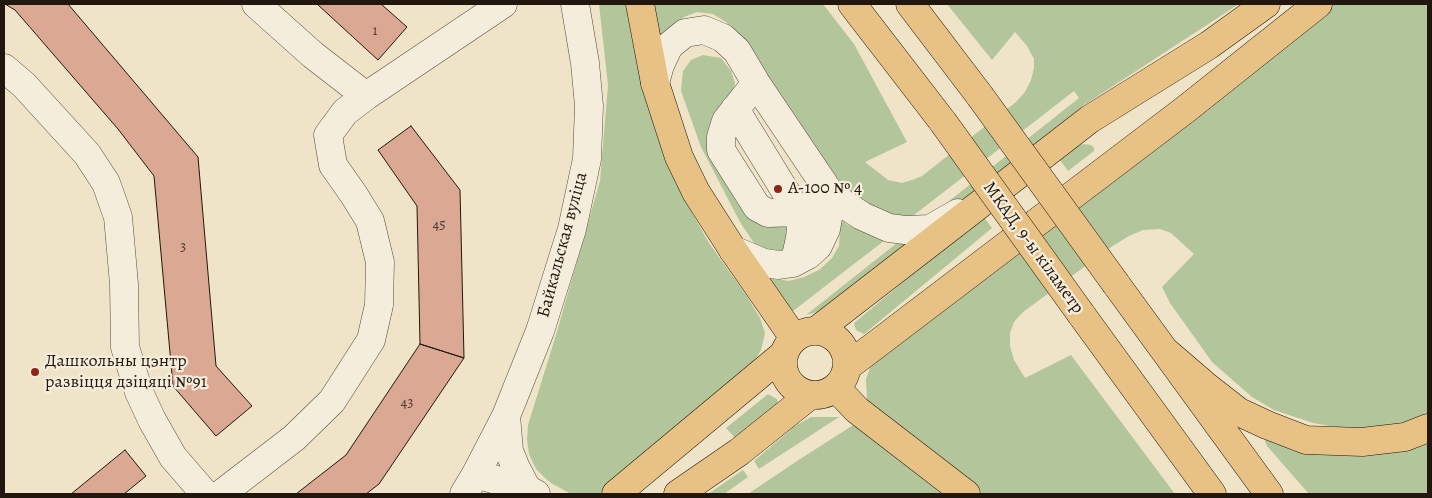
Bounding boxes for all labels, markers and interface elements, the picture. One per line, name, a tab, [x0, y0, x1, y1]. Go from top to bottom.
house number: 1	[372, 22, 378, 40]
street label: Байкальская вуліца	[533, 170, 593, 320]
place label: А-100 № 4	[788, 178, 862, 200]
street label: МКАД, 9-ы кіламетр	[978, 178, 1088, 318]
marker: А-100 № 4	[772, 183, 784, 195]
house number: 45	[432, 216, 446, 234]
house number: 3	[180, 238, 186, 256]
place label: Дашкольны цэнтр развіцця дзіцяці №91	[45, 351, 207, 394]
marker: Дашкольны цэнтр развіцця дзіцяці №91	[29, 366, 41, 378]
house number: 43	[400, 394, 414, 412]

